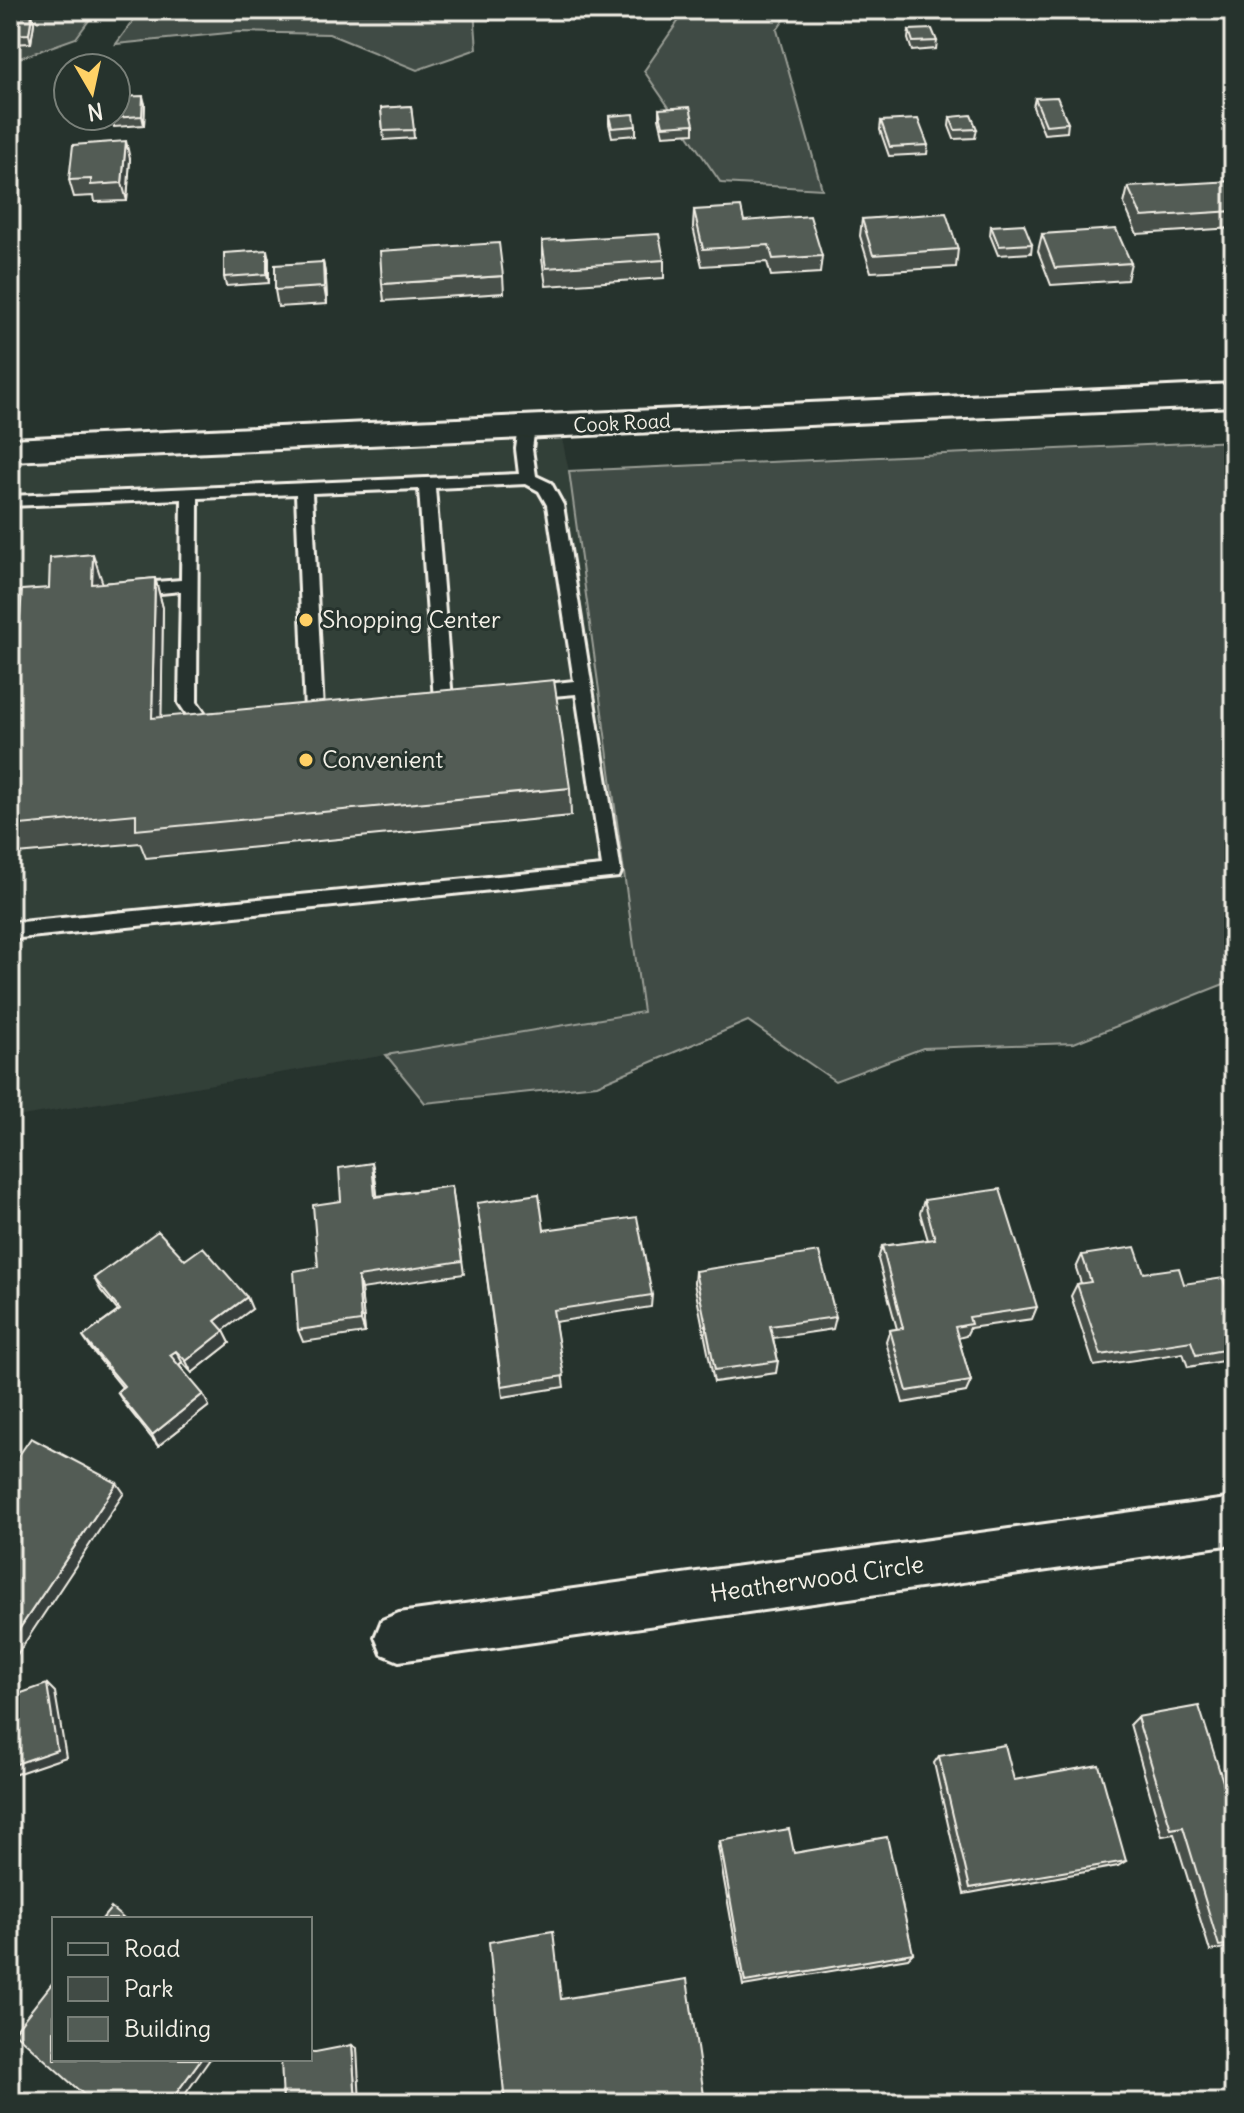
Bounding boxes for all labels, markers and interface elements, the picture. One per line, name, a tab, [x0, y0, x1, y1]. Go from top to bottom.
north arrow	[52, 52, 132, 132]
text: N	[85, 97, 105, 127]
street label: Cook Road	[573, 407, 671, 438]
place label: Shopping Center	[322, 604, 501, 634]
marker: Shopping Center	[297, 611, 315, 629]
place label: Convenient	[322, 744, 443, 774]
marker: Convenient	[297, 751, 315, 769]
street label: Heatherwood Circle	[708, 1548, 926, 1608]
legend	[52, 1917, 312, 2061]
text: Road	[124, 1933, 180, 1963]
text: Park	[124, 1973, 174, 2003]
text: Building	[124, 2013, 211, 2043]

